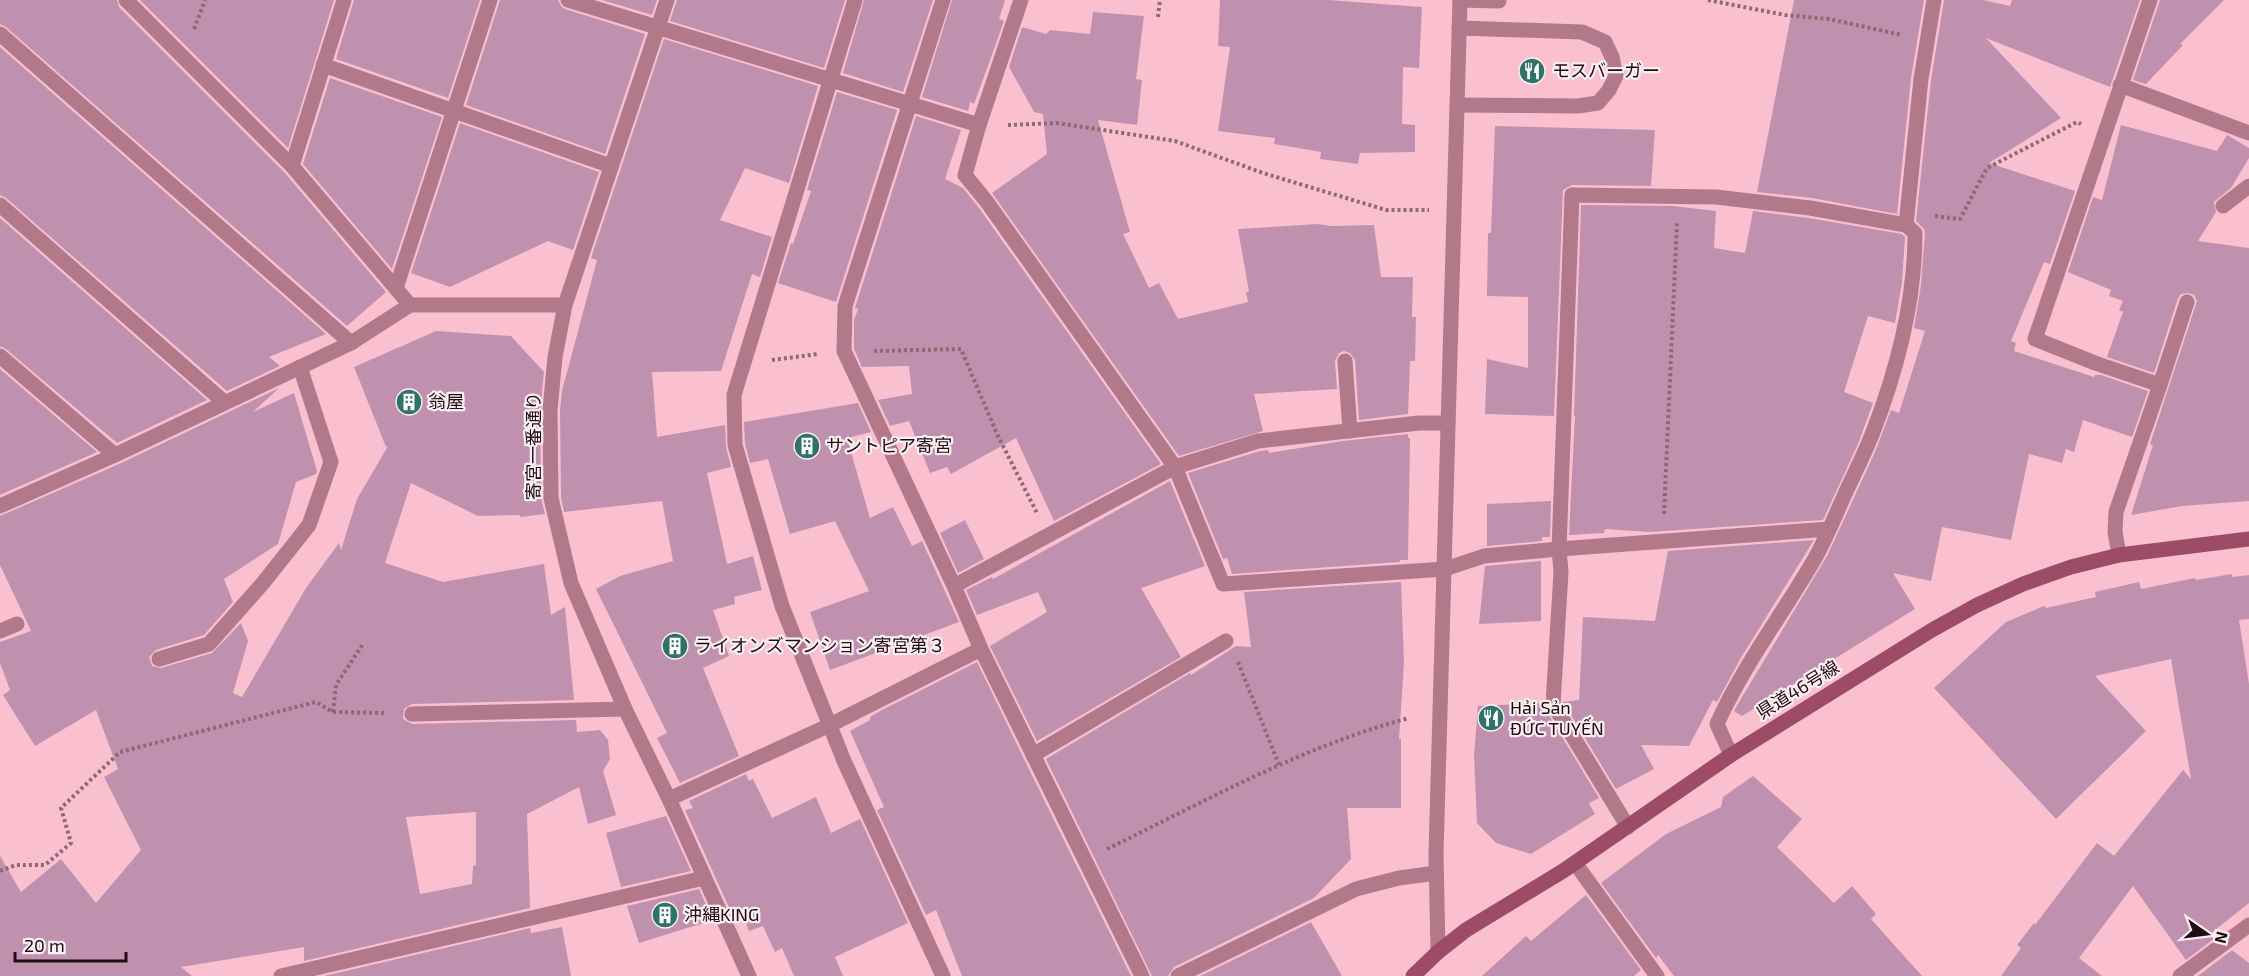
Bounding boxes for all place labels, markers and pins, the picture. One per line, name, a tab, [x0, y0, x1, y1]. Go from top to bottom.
restaurant icon: モスバーガー	[1517, 56, 1547, 86]
place label: モスバーガー	[1552, 59, 1660, 81]
building icon: 翁屋	[394, 387, 424, 417]
place label: 翁屋	[428, 390, 464, 412]
building icon: サントピア寄宮	[792, 431, 822, 461]
place label: サントピア寄宮	[826, 434, 952, 456]
building icon: ライオンズマンション寄宮第３	[660, 631, 690, 661]
place label: ライオンズマンション寄宮第３	[694, 634, 946, 656]
place label: Hải Sản ĐỨC TUYẾN	[1510, 696, 1604, 739]
restaurant icon: Hải Sản ĐỨC TUYẾN	[1476, 703, 1506, 733]
building icon: 沖縄KING	[650, 900, 680, 930]
place label: 沖縄KING	[684, 903, 759, 925]

